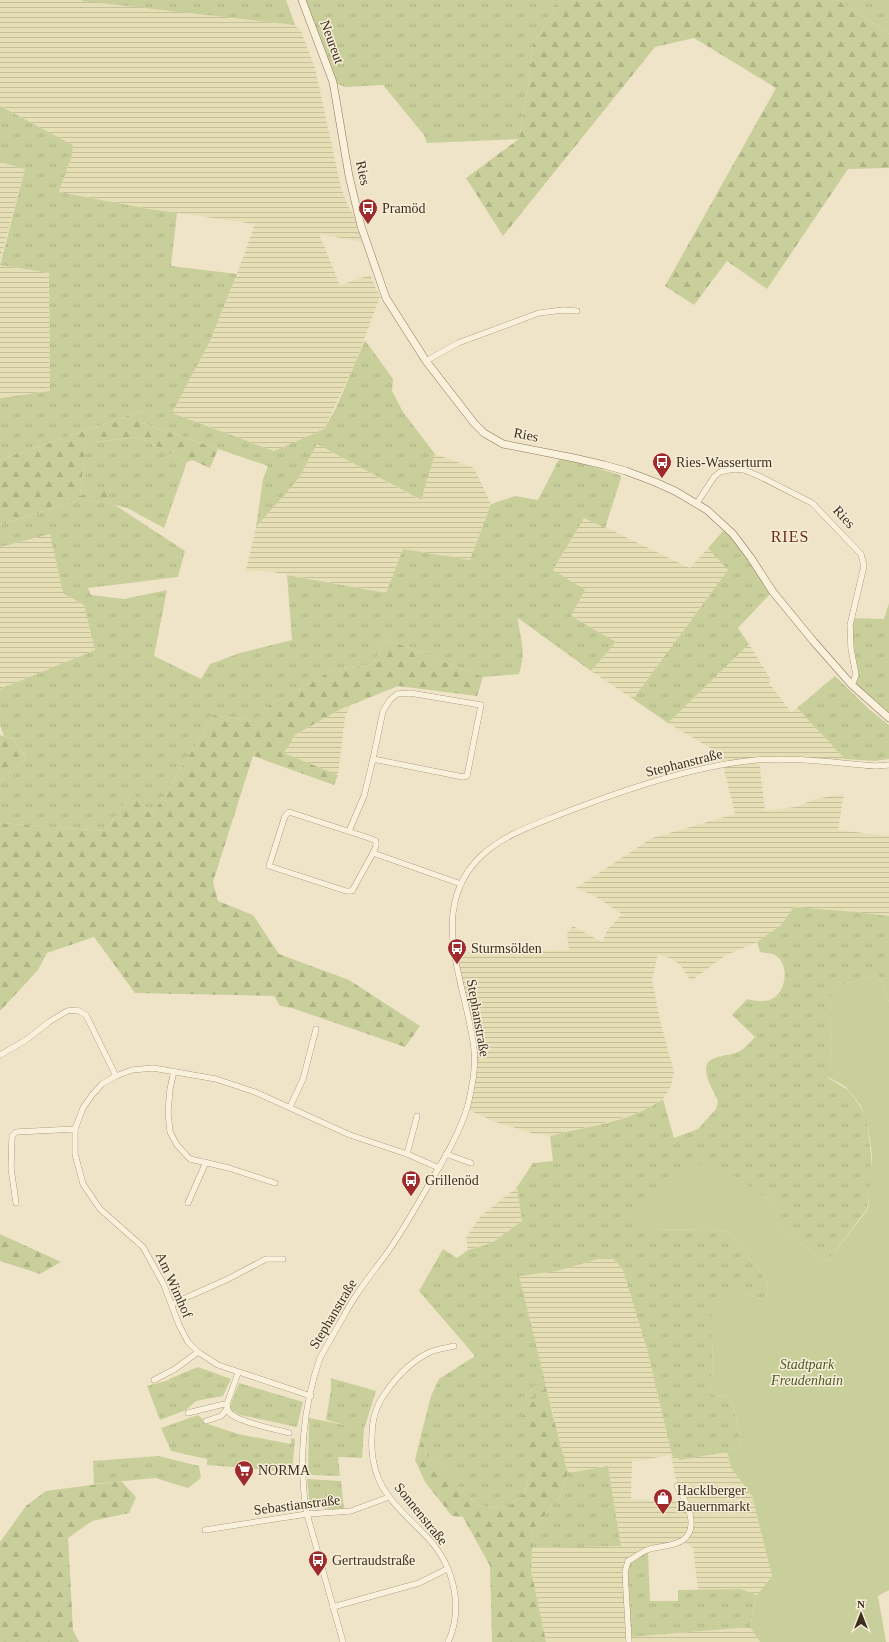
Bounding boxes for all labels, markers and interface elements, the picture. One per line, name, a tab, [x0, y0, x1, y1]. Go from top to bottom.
street label: Neureut	[317, 18, 347, 66]
street label: Ries	[353, 159, 373, 187]
bus stop icon: Pramöd	[357, 197, 379, 225]
place label: Pramöd	[382, 201, 426, 216]
street label: Ries	[512, 425, 540, 445]
bus stop icon: Ries-Wasserturm	[651, 451, 673, 479]
place label: Ries-Wasserturm	[676, 455, 772, 470]
street label: Ries	[830, 503, 858, 531]
district label: RIES	[771, 528, 809, 545]
street label: Stephanstraße	[644, 746, 724, 780]
bus stop icon: Sturmsölden	[446, 937, 468, 965]
place label: Sturmsölden	[471, 941, 542, 956]
street label: Stephanstraße	[464, 978, 492, 1058]
bus stop icon: Grillenöd	[400, 1169, 422, 1197]
place label: Grillenöd	[425, 1173, 479, 1188]
street label: Am Wimhof	[153, 1250, 195, 1320]
street label: Stephanstraße	[306, 1276, 360, 1352]
park label: Stadtpark Freudenhain	[770, 1357, 843, 1388]
supermarket icon: NORMA	[233, 1459, 255, 1487]
place label: NORMA	[258, 1463, 311, 1478]
street label: Sonnenstraße	[391, 1480, 451, 1548]
place label: Hacklberger Bauernmarkt	[677, 1483, 750, 1514]
shop icon: Hacklberger Bauernmarkt	[652, 1487, 674, 1515]
street label: Sebastianstraße	[253, 1492, 341, 1518]
bus stop icon: Gertraudstraße	[307, 1549, 329, 1577]
place label: Gertraudstraße	[332, 1553, 415, 1568]
north arrow	[841, 1594, 881, 1634]
text: N	[857, 1598, 865, 1610]

